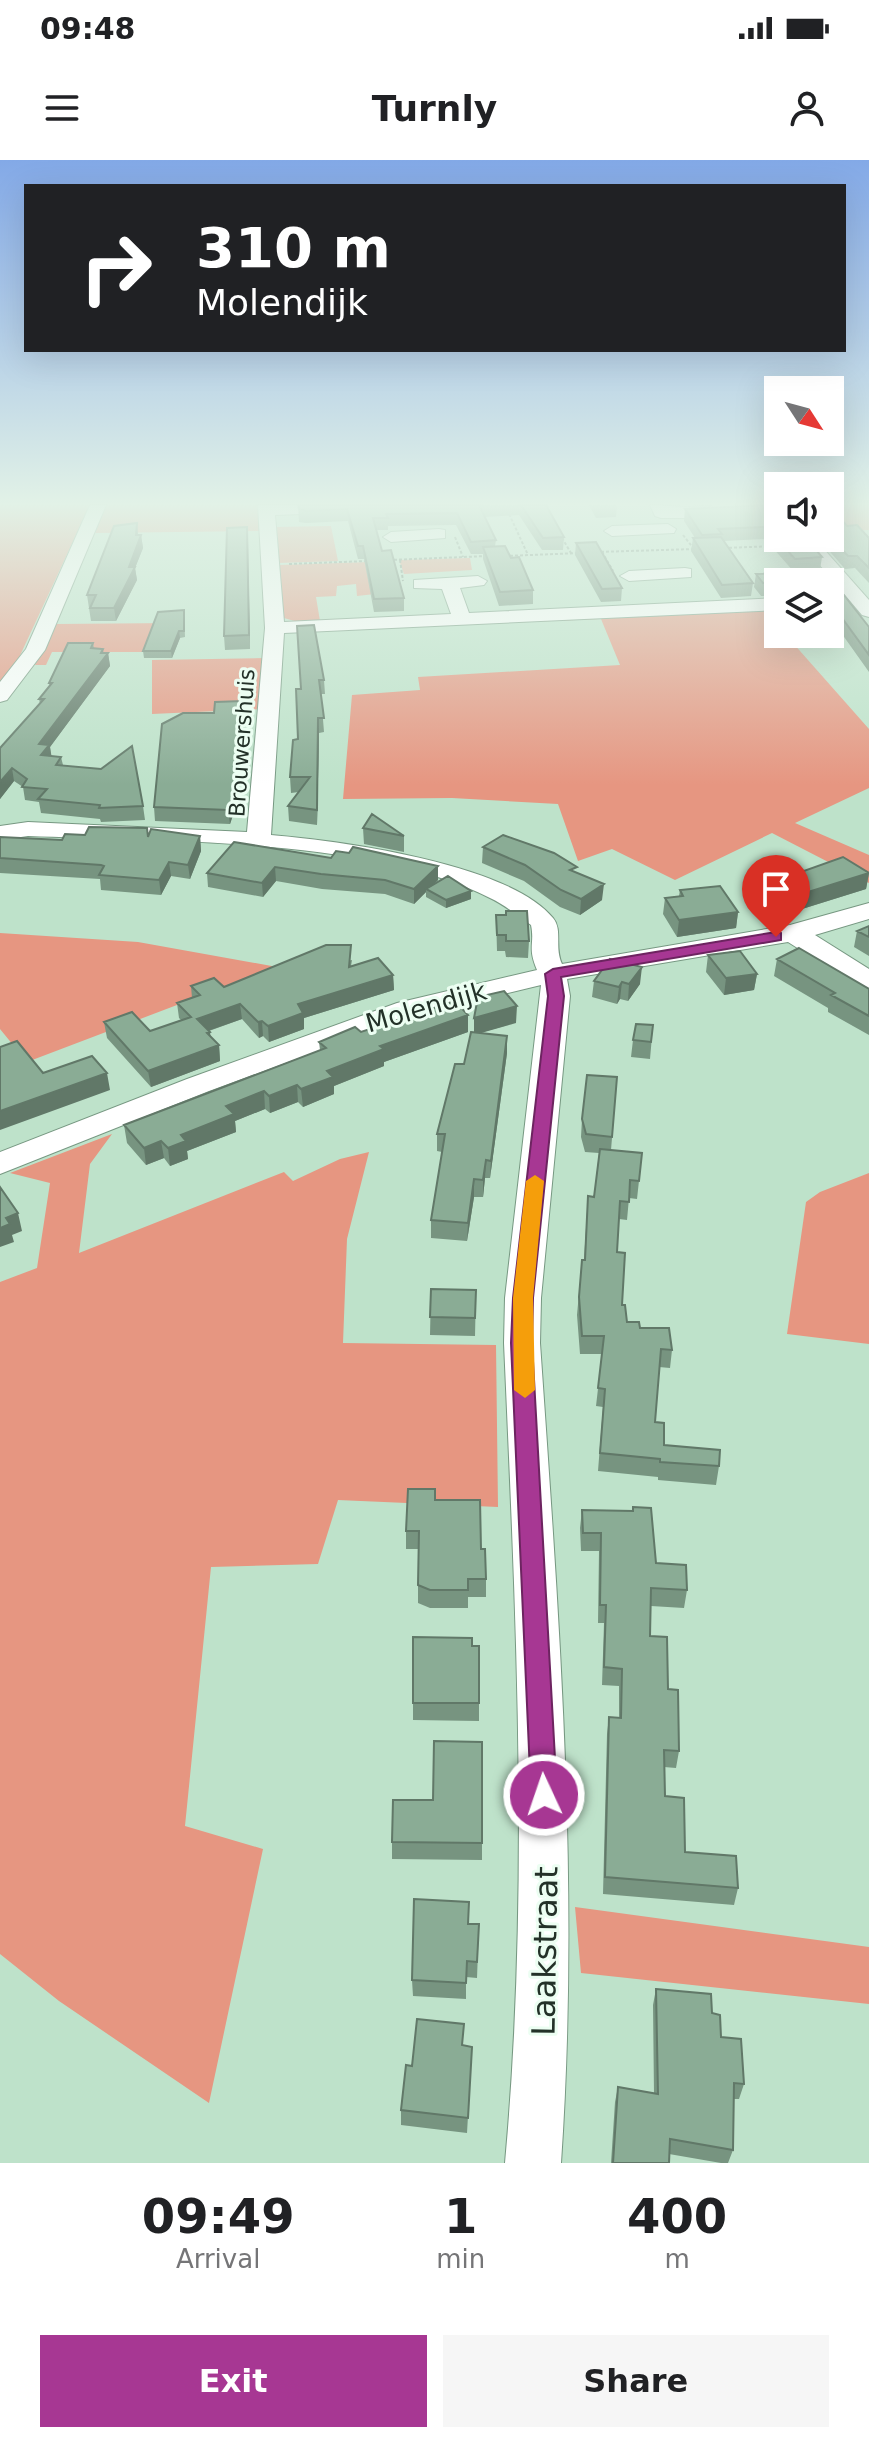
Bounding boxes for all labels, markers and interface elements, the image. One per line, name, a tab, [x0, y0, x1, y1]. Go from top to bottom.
text: 09:48	[40, 11, 136, 46]
icon: menu	[40, 86, 84, 130]
icon: person	[785, 86, 829, 130]
text: Turnly	[372, 88, 497, 129]
text: 310 m	[196, 215, 391, 280]
icon: right	[64, 216, 168, 320]
text: Molendijk	[196, 282, 368, 323]
north arrow	[764, 376, 844, 456]
map controls	[764, 376, 844, 648]
button: sound	[764, 472, 844, 552]
button: layers	[764, 568, 844, 648]
street label: Brouwershuis	[224, 668, 260, 818]
pin	[742, 855, 810, 937]
icon: arrive	[754, 867, 798, 911]
street label: Molendijk	[362, 975, 490, 1039]
position arrow	[502, 1753, 586, 1837]
street label: Laakstraat	[525, 1866, 565, 2036]
text: 09:49	[142, 2188, 295, 2244]
text: 1	[444, 2188, 477, 2244]
text: 400	[627, 2188, 727, 2244]
text: Arrival	[176, 2244, 260, 2274]
text: min	[436, 2244, 485, 2274]
text: m	[664, 2244, 690, 2274]
button: Exit	[40, 2335, 427, 2427]
button: Share	[443, 2335, 829, 2427]

